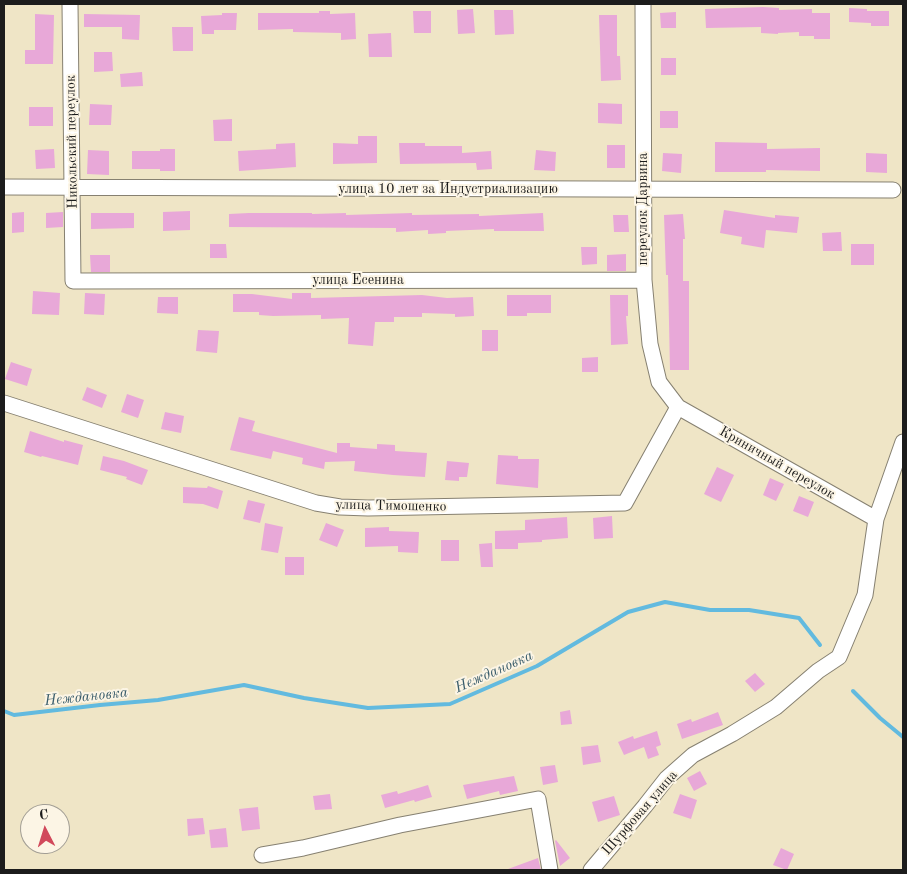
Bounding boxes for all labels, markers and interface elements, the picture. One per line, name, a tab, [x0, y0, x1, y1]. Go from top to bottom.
street label: Никольский переулок	[62, 75, 82, 209]
street label: переулок Дарвина	[635, 153, 651, 265]
street label: улица 10 лет за Индустриализацию	[338, 181, 558, 197]
street label: улица Есенина	[312, 272, 404, 288]
street label: Криничный переулок	[716, 423, 838, 503]
street label: улица Тимошенко	[335, 497, 447, 515]
water label: Неждановка	[452, 647, 536, 697]
water label: Неждановка	[43, 684, 129, 710]
street label: Шурфовая улица	[599, 767, 681, 859]
north arrow	[20, 804, 70, 854]
text: С	[39, 808, 49, 822]

